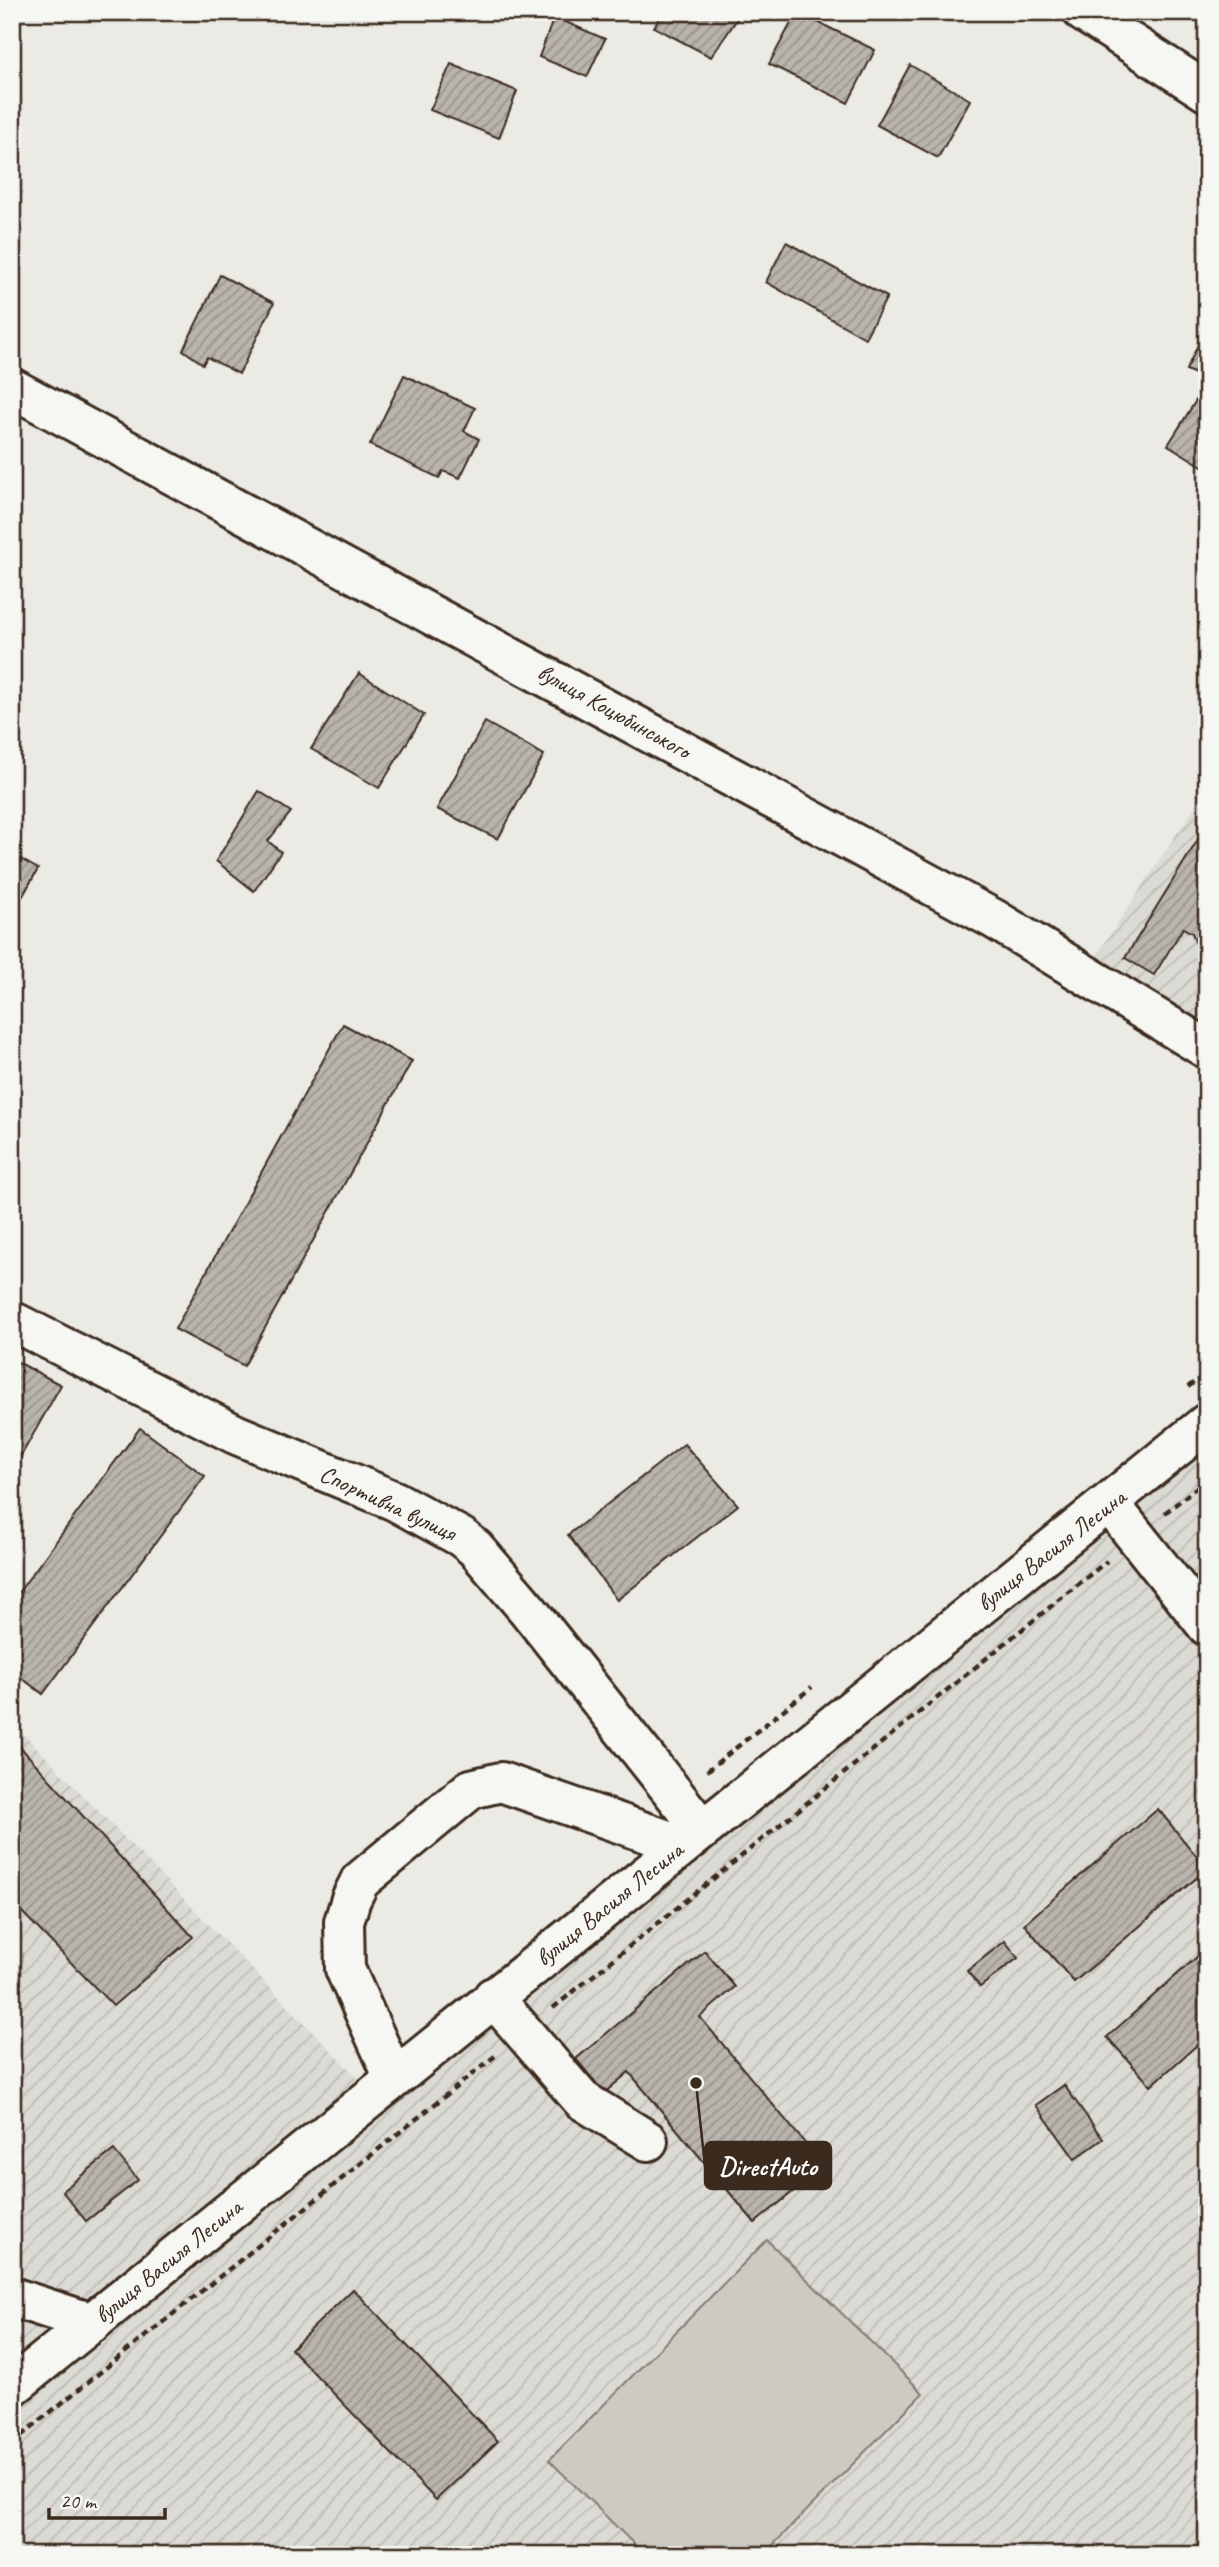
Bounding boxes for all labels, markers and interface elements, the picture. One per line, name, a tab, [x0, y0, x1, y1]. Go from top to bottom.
street label: вулиця Коцюбинського	[532, 657, 698, 767]
street label: Спортивна вулиця	[315, 1458, 462, 1548]
street label: вулиця Василя Лесина	[970, 1481, 1133, 1618]
street label: вулиця Василя Лесина	[529, 1834, 691, 1973]
callout: DirectAuto	[705, 2142, 831, 2189]
text: DirectAuto	[719, 2150, 818, 2183]
street label: вулиця Василя Лесина	[88, 2191, 250, 2330]
scale bar	[49, 2476, 164, 2520]
text: 20 m	[60, 2488, 98, 2514]

